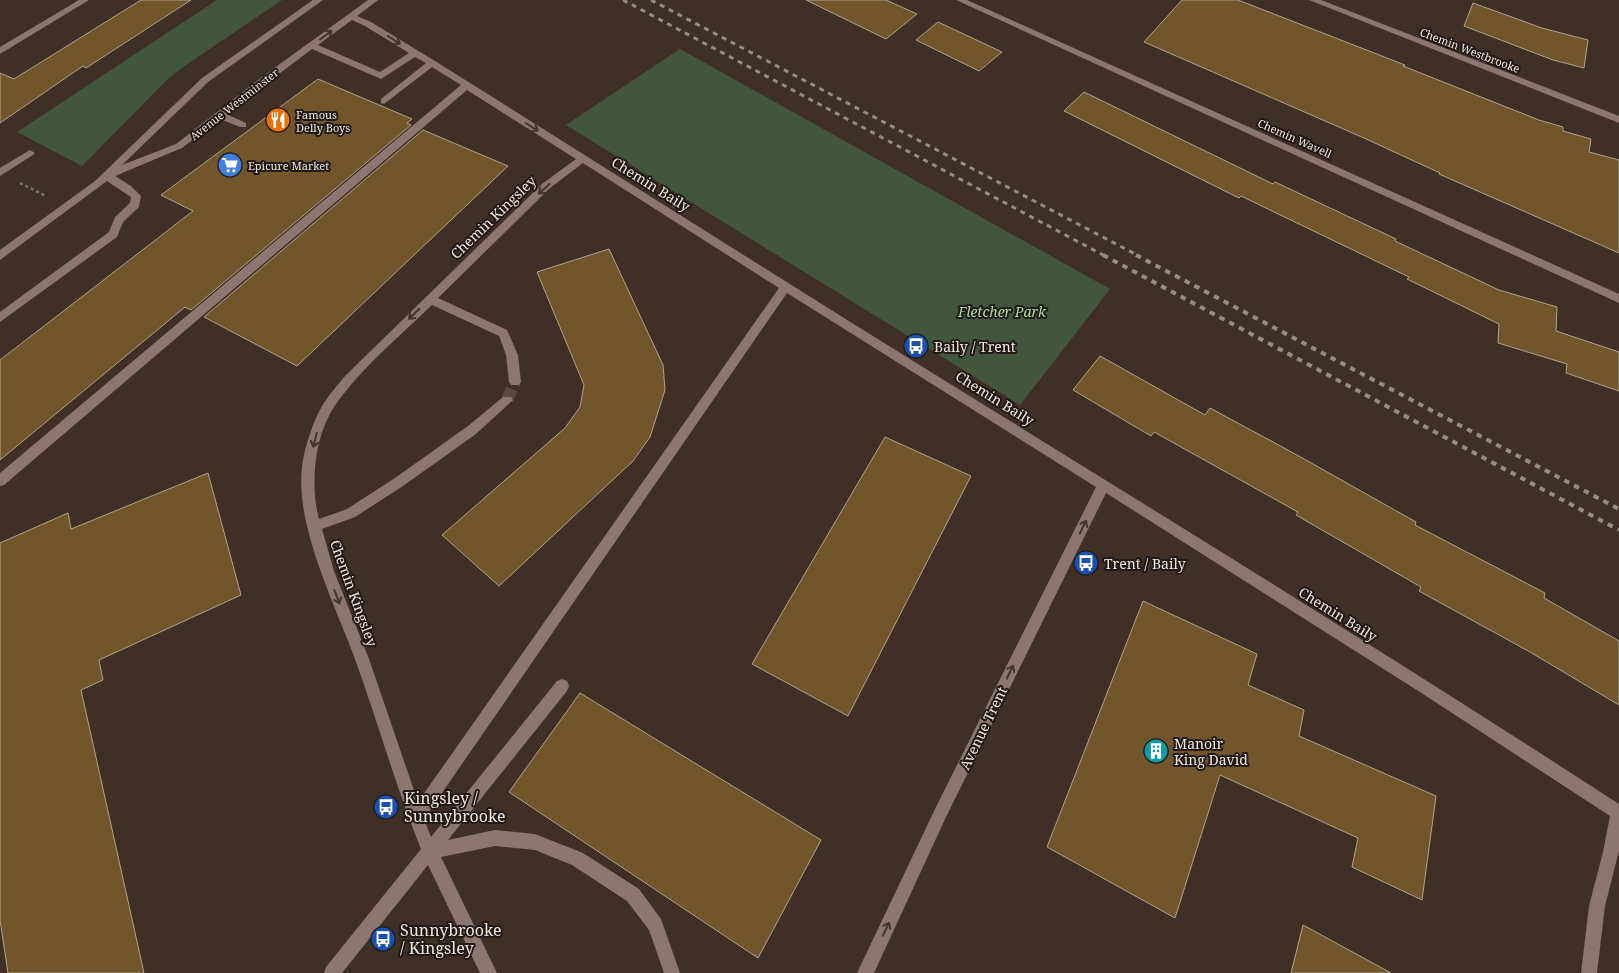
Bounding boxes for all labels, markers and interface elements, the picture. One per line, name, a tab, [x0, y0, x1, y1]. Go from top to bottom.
street label: Chemin Westbrooke	[1418, 24, 1522, 76]
one-way arrow	[319, 30, 333, 40]
one-way arrow	[387, 36, 401, 46]
street label: Avenue Westminster	[187, 64, 282, 143]
restaurant icon: Famous Delly Boys	[265, 107, 291, 133]
place label: Famous Delly Boys	[296, 107, 350, 135]
street label: Chemin Wavell	[1256, 115, 1335, 161]
one-way arrow	[524, 123, 538, 133]
supermarket icon: Epicure Market	[217, 152, 243, 178]
street label: Chemin Baily	[608, 152, 694, 216]
place label: Epicure Market	[248, 158, 329, 173]
street label: Chemin Kingsley	[446, 171, 540, 263]
one-way arrow	[537, 183, 550, 195]
park label: Fletcher Park	[957, 302, 1047, 321]
one-way arrow	[408, 308, 420, 320]
bus stop icon: Baily / Trent	[903, 333, 929, 359]
place label: Baily / Trent	[934, 337, 1016, 356]
street label: Chemin Baily	[952, 366, 1038, 430]
one-way arrow	[310, 432, 320, 448]
one-way arrow	[1079, 520, 1088, 535]
street label: Chemin Kingsley	[326, 537, 382, 649]
bus stop icon: Trent / Baily	[1073, 550, 1099, 576]
place label: Trent / Baily	[1104, 554, 1186, 573]
street label: Chemin Baily	[1295, 582, 1381, 646]
one-way arrow	[334, 590, 343, 605]
one-way arrow	[1005, 665, 1015, 680]
street label: Avenue Trent	[955, 683, 1011, 773]
place label: Manoir King David	[1174, 734, 1248, 769]
building icon: Manoir King David	[1143, 738, 1169, 764]
place label: Kingsley / Sunnybrooke	[404, 787, 506, 827]
bus stop icon: Kingsley / Sunnybrooke	[373, 794, 399, 820]
place label: Sunnybrooke / Kingsley	[400, 919, 502, 959]
one-way arrow	[882, 922, 891, 937]
bus stop icon: Sunnybrooke / Kingsley	[370, 926, 396, 952]

